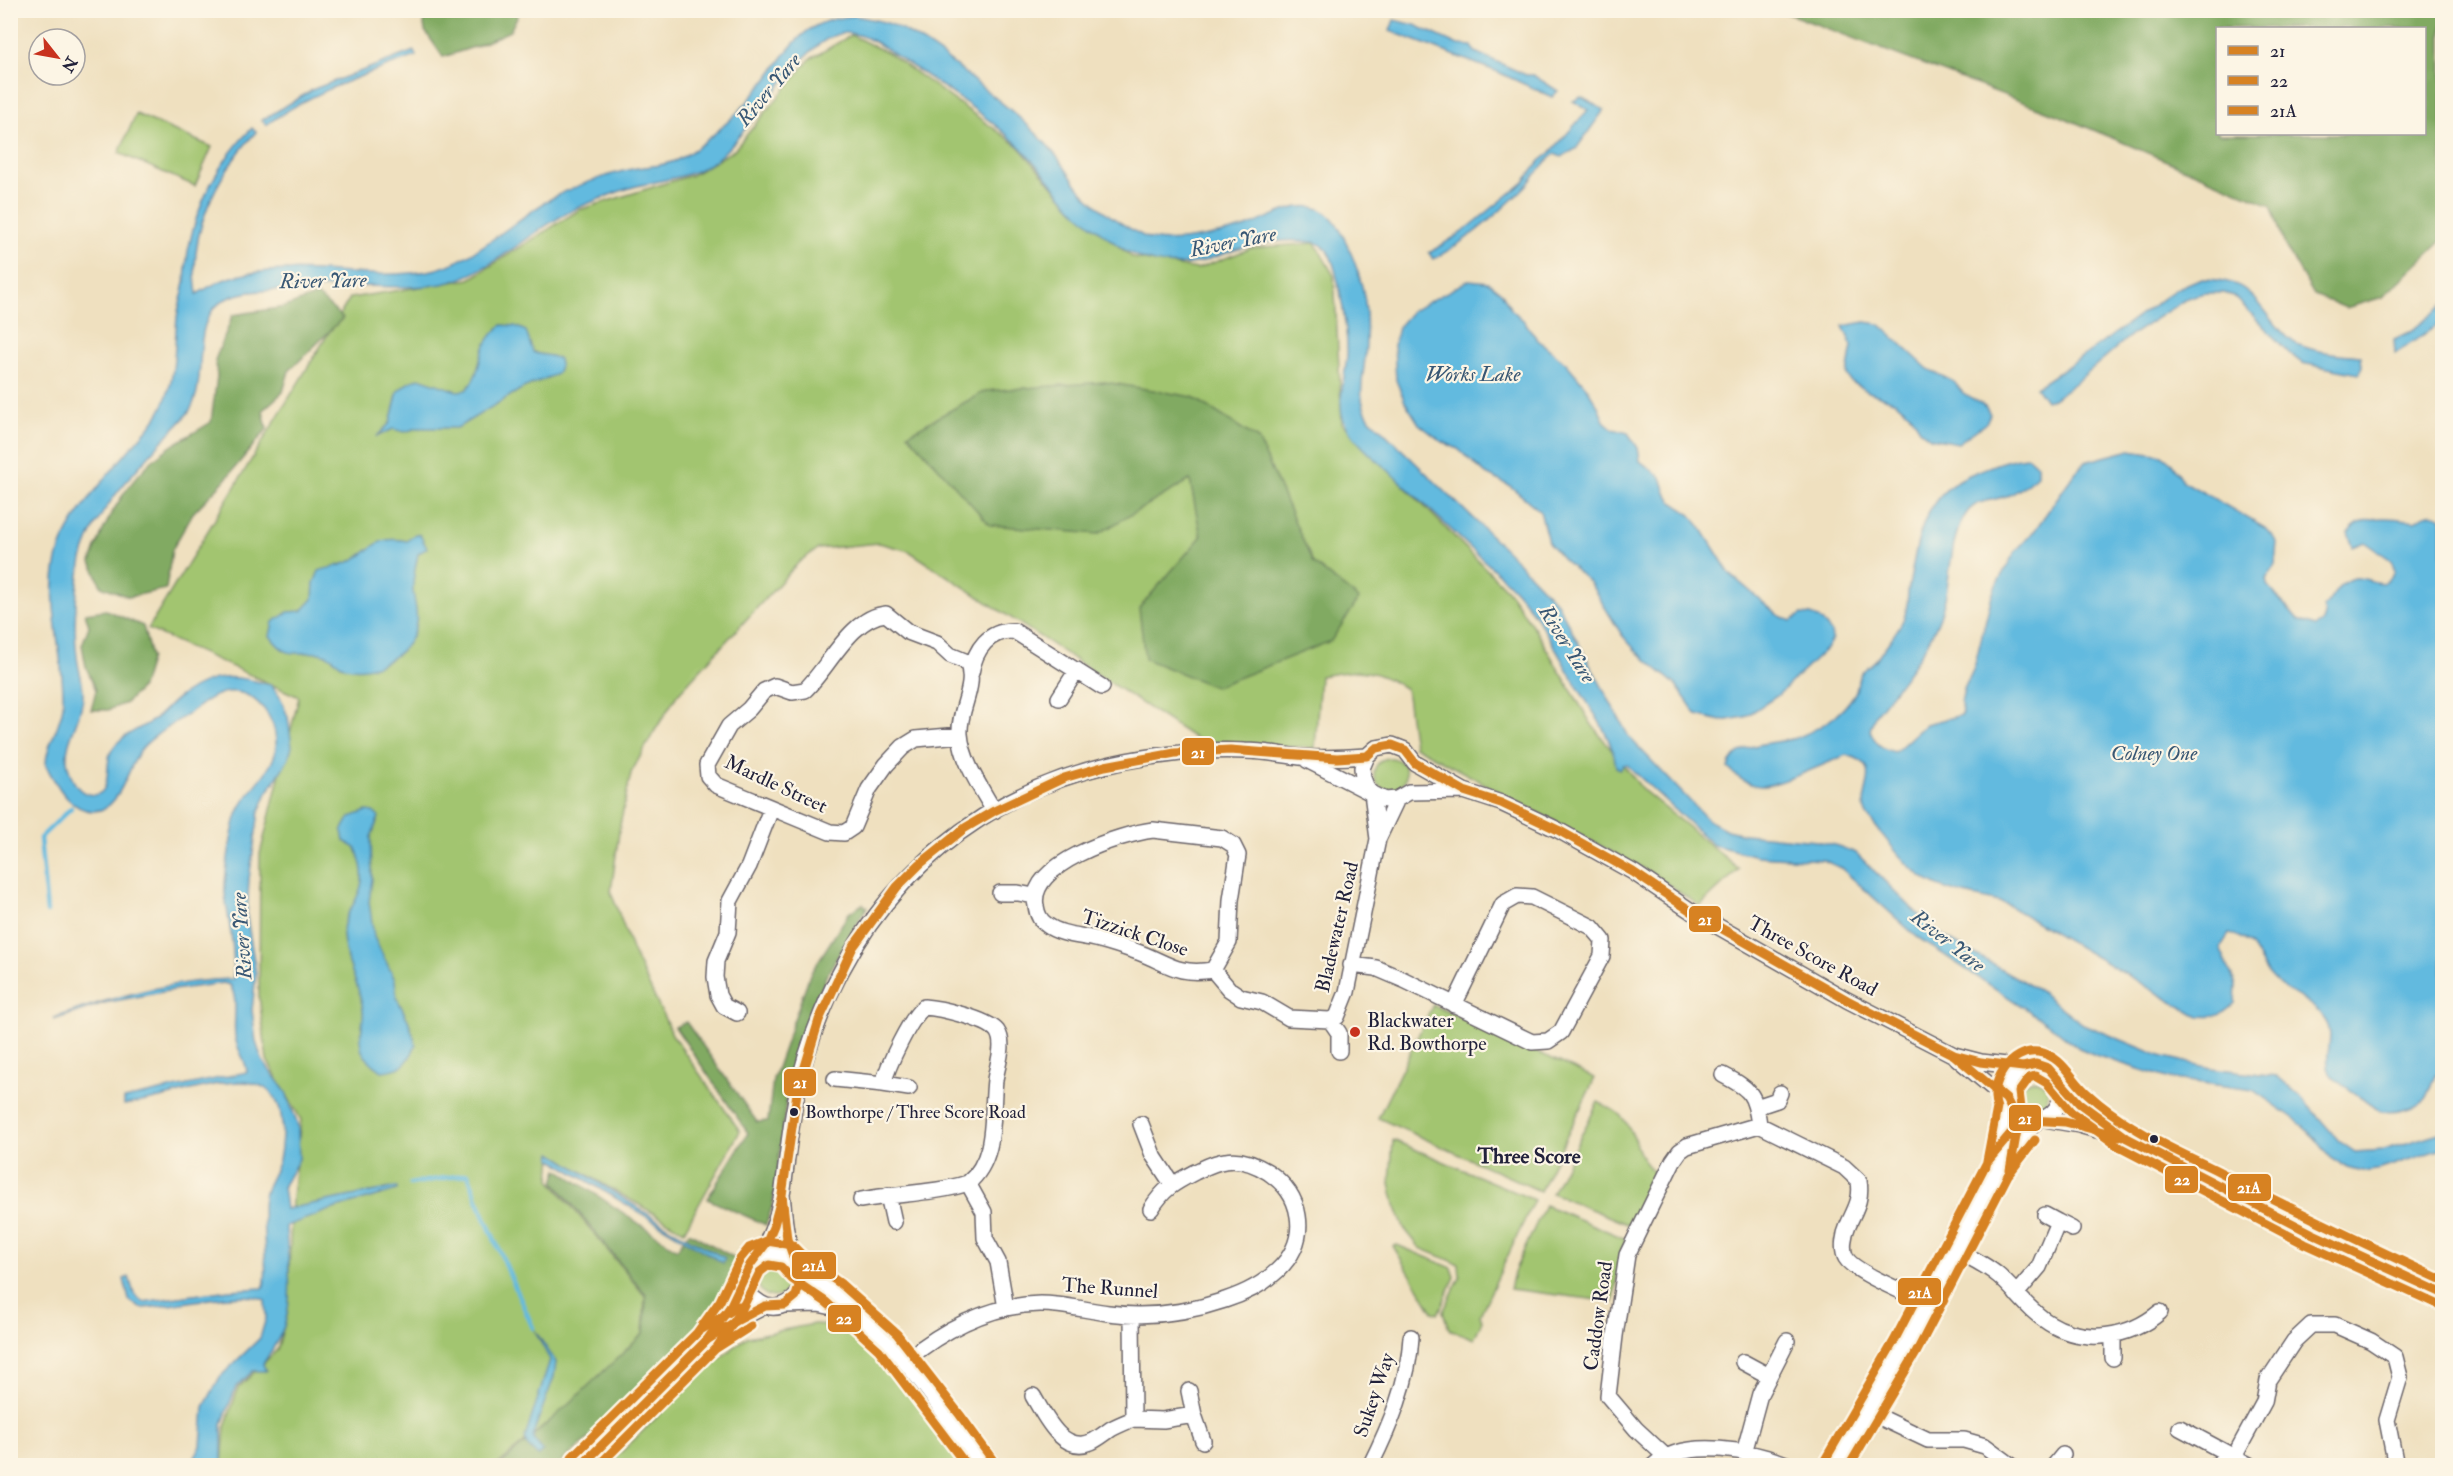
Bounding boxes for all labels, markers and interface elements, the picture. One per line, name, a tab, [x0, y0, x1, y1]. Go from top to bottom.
north arrow	[27, 27, 87, 87]
legend	[2216, 27, 2426, 135]
text: 21	[2270, 40, 2286, 63]
water label: River Yare	[730, 47, 808, 133]
text: N	[56, 52, 82, 76]
text: 22	[2270, 70, 2288, 93]
text: 21A	[2270, 100, 2298, 123]
water label: River Yare	[1187, 220, 1279, 264]
water label: River Yare	[278, 267, 368, 295]
water label: Works Lake	[1425, 361, 1522, 388]
water label: River Yare	[1532, 599, 1602, 689]
line badge: 21	[1181, 737, 1215, 766]
water label: Colney One	[2111, 740, 2198, 767]
text: 21	[1191, 743, 1205, 763]
street label: Mardle Street	[721, 749, 832, 819]
street label: Bladewater Road	[1310, 859, 1364, 995]
water label: River Yare	[225, 891, 259, 981]
water label: River Yare	[1905, 903, 1991, 979]
street label: Tizzick Close	[1078, 904, 1192, 962]
line badge: 21	[1688, 905, 1722, 933]
text: 21	[1698, 910, 1712, 930]
street label: Three Score Road	[1744, 910, 1882, 1002]
place label: Blackwater Rd. Bowthorpe	[1367, 1008, 1487, 1057]
marker: Blackwater Rd. Bowthorpe	[1348, 1025, 1362, 1039]
line badge: 21	[783, 1068, 817, 1097]
text: 21	[793, 1073, 807, 1093]
place label: Bowthorpe / Three Score Road	[805, 1101, 1026, 1124]
line badge: 21	[2008, 1104, 2042, 1132]
marker: Bowthorpe / Three Score Road	[788, 1106, 800, 1118]
text: 21	[2018, 1109, 2032, 1129]
unlabelled marker	[2148, 1133, 2160, 1145]
district label: Three Score	[1476, 1143, 1581, 1170]
line badge: 22	[2164, 1165, 2199, 1194]
text: 22	[2174, 1170, 2190, 1190]
line badge: 21A	[2227, 1173, 2272, 1202]
text: 21A	[2237, 1178, 2262, 1198]
line badge: 21A	[791, 1251, 837, 1280]
text: 21A	[802, 1256, 827, 1276]
street label: Caddow Road	[1578, 1259, 1618, 1372]
street label: The Runnel	[1061, 1272, 1159, 1304]
line badge: 21A	[1897, 1277, 1942, 1306]
text: 21A	[1908, 1283, 1933, 1303]
line badge: 22	[827, 1304, 862, 1333]
text: 22	[836, 1309, 852, 1329]
street label: Sukey Way	[1348, 1348, 1400, 1440]

